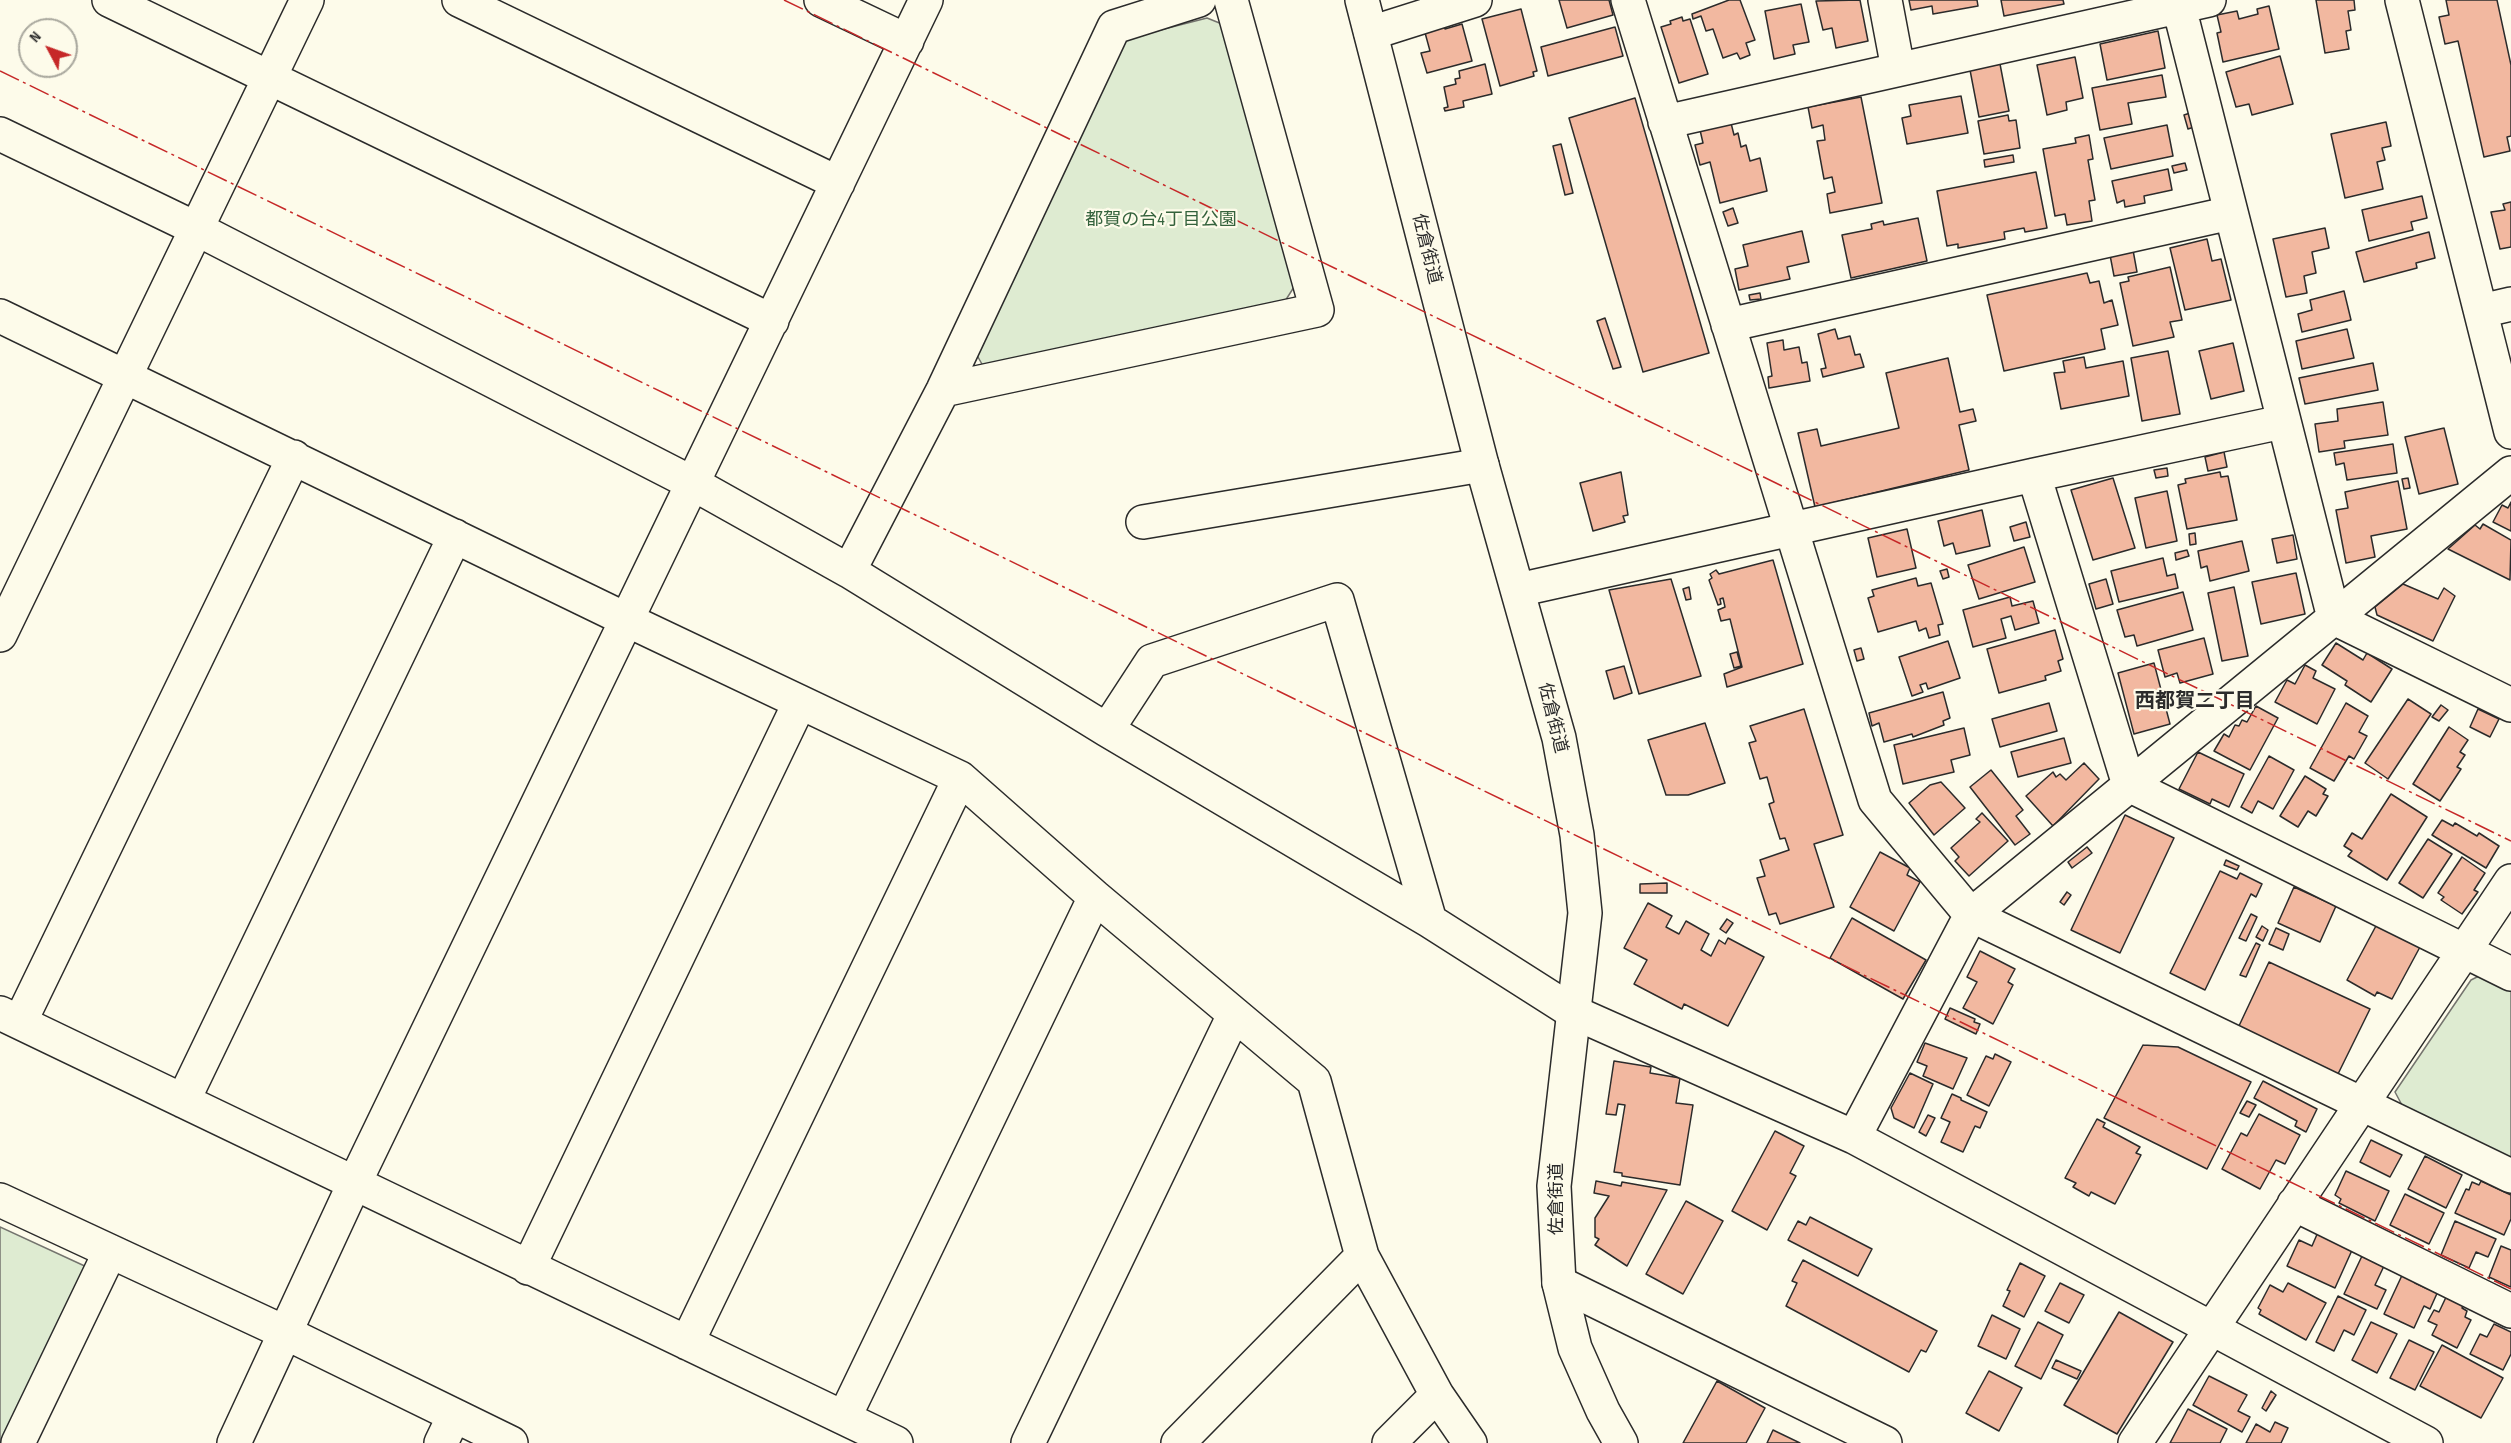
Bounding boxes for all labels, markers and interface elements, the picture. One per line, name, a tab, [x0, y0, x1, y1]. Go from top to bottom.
north arrow	[18, 18, 78, 78]
text: N	[26, 28, 46, 47]
park label: 都賀の台4丁目公園	[1085, 209, 1237, 231]
street label: 佐倉街道	[1407, 211, 1445, 287]
street label: 佐倉街道	[1533, 680, 1571, 756]
district label: 西都賀二丁目	[2135, 690, 2255, 714]
street label: 佐倉街道	[1546, 1163, 1568, 1235]

